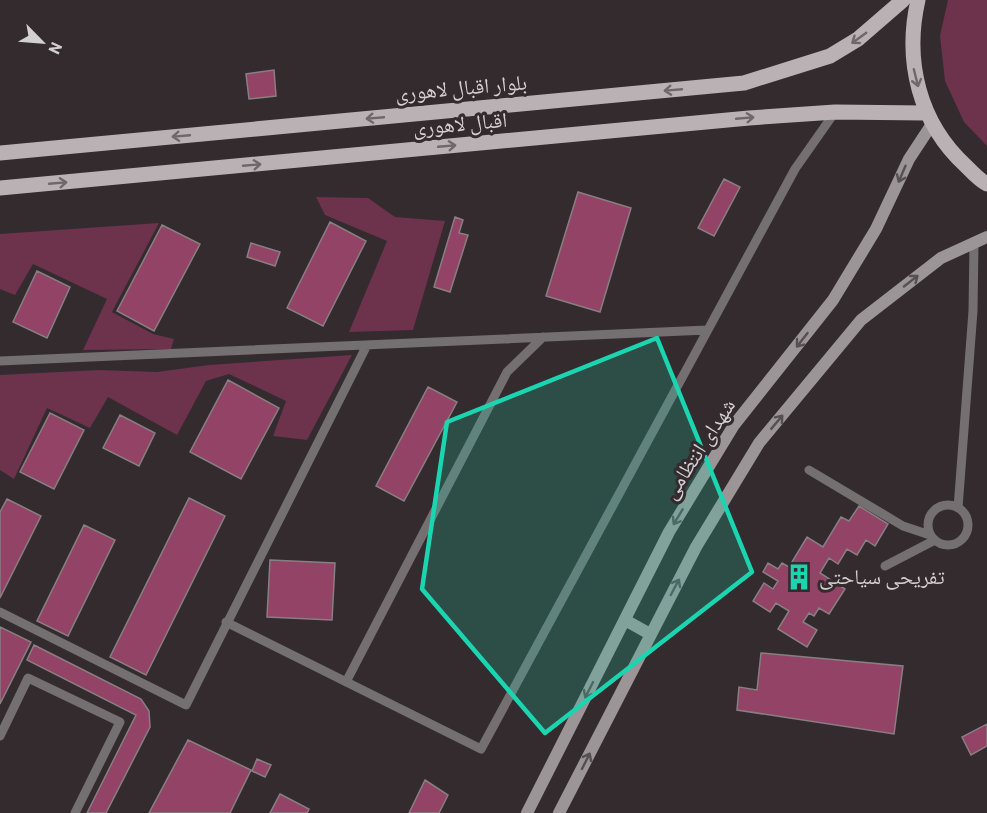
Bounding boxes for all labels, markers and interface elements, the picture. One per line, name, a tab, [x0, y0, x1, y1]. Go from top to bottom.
north arrow	[12, 12, 72, 72]
one-way arrow	[851, 32, 867, 44]
text: N	[45, 40, 67, 57]
street label: بلوار اقبال لاهوری	[394, 68, 528, 106]
one-way arrow	[910, 69, 922, 88]
one-way arrow	[664, 85, 684, 96]
street label: اقبال لاهوری	[412, 106, 508, 140]
one-way arrow	[365, 113, 385, 124]
one-way arrow	[735, 113, 755, 124]
one-way arrow	[171, 131, 191, 142]
one-way arrow	[436, 140, 456, 151]
one-way arrow	[242, 159, 262, 170]
one-way arrow	[896, 165, 907, 183]
one-way arrow	[48, 177, 68, 188]
one-way arrow	[902, 275, 918, 288]
one-way arrow	[795, 332, 808, 348]
street label: شهدای انتظامی	[656, 393, 741, 504]
one-way arrow	[770, 415, 784, 430]
one-way arrow	[672, 508, 684, 525]
building icon: تفریحی سیاحتی	[784, 562, 814, 592]
place label: تفریحی سیاحتی	[819, 563, 945, 590]
one-way arrow	[669, 579, 681, 597]
one-way arrow	[583, 681, 594, 699]
one-way arrow	[580, 752, 592, 770]

